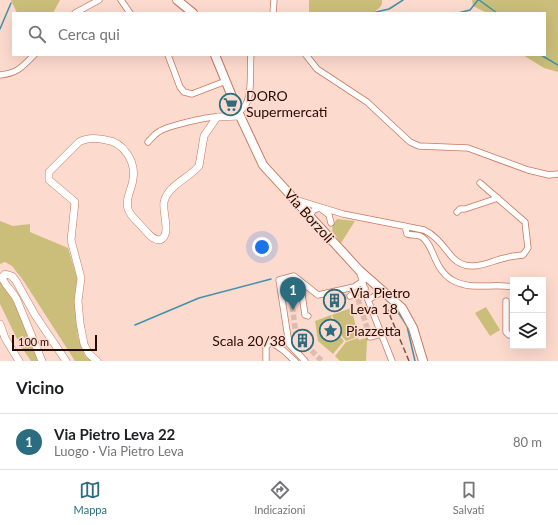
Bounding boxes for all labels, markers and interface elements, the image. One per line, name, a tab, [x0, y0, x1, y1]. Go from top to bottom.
search box	[12, 12, 546, 56]
icon: search	[26, 23, 48, 45]
text: Cerca qui	[58, 25, 120, 43]
place label: DORO Supermercati	[246, 87, 328, 120]
supermarket icon: DORO Supermercati	[217, 91, 243, 117]
street label: Via Borzoli	[281, 185, 338, 246]
your location	[252, 237, 272, 257]
pin: 1	[280, 277, 306, 310]
map controls	[510, 277, 546, 349]
button: locate	[510, 277, 546, 313]
place label: Via Pietro Leva 18	[350, 284, 410, 317]
building icon: Via Pietro Leva 18	[321, 288, 347, 314]
button: layers	[510, 313, 546, 349]
place icon: Piazzetta	[318, 318, 344, 344]
place label: Piazzetta	[346, 322, 401, 339]
building icon: Scala 20/38	[289, 328, 315, 354]
place label: Scala 20/38	[212, 332, 286, 349]
scale bar	[12, 333, 97, 352]
text: 100 m	[18, 335, 49, 348]
text: Vicino	[16, 377, 64, 398]
text: Via Pietro Leva 22	[54, 425, 175, 443]
text: 1	[25, 434, 33, 450]
text: 80 m	[513, 434, 542, 450]
text: Luogo · Via Pietro Leva	[54, 443, 184, 459]
tab: Mappa	[74, 479, 107, 516]
tab: Indicazioni	[254, 479, 305, 516]
tab: Salvati	[453, 479, 484, 516]

